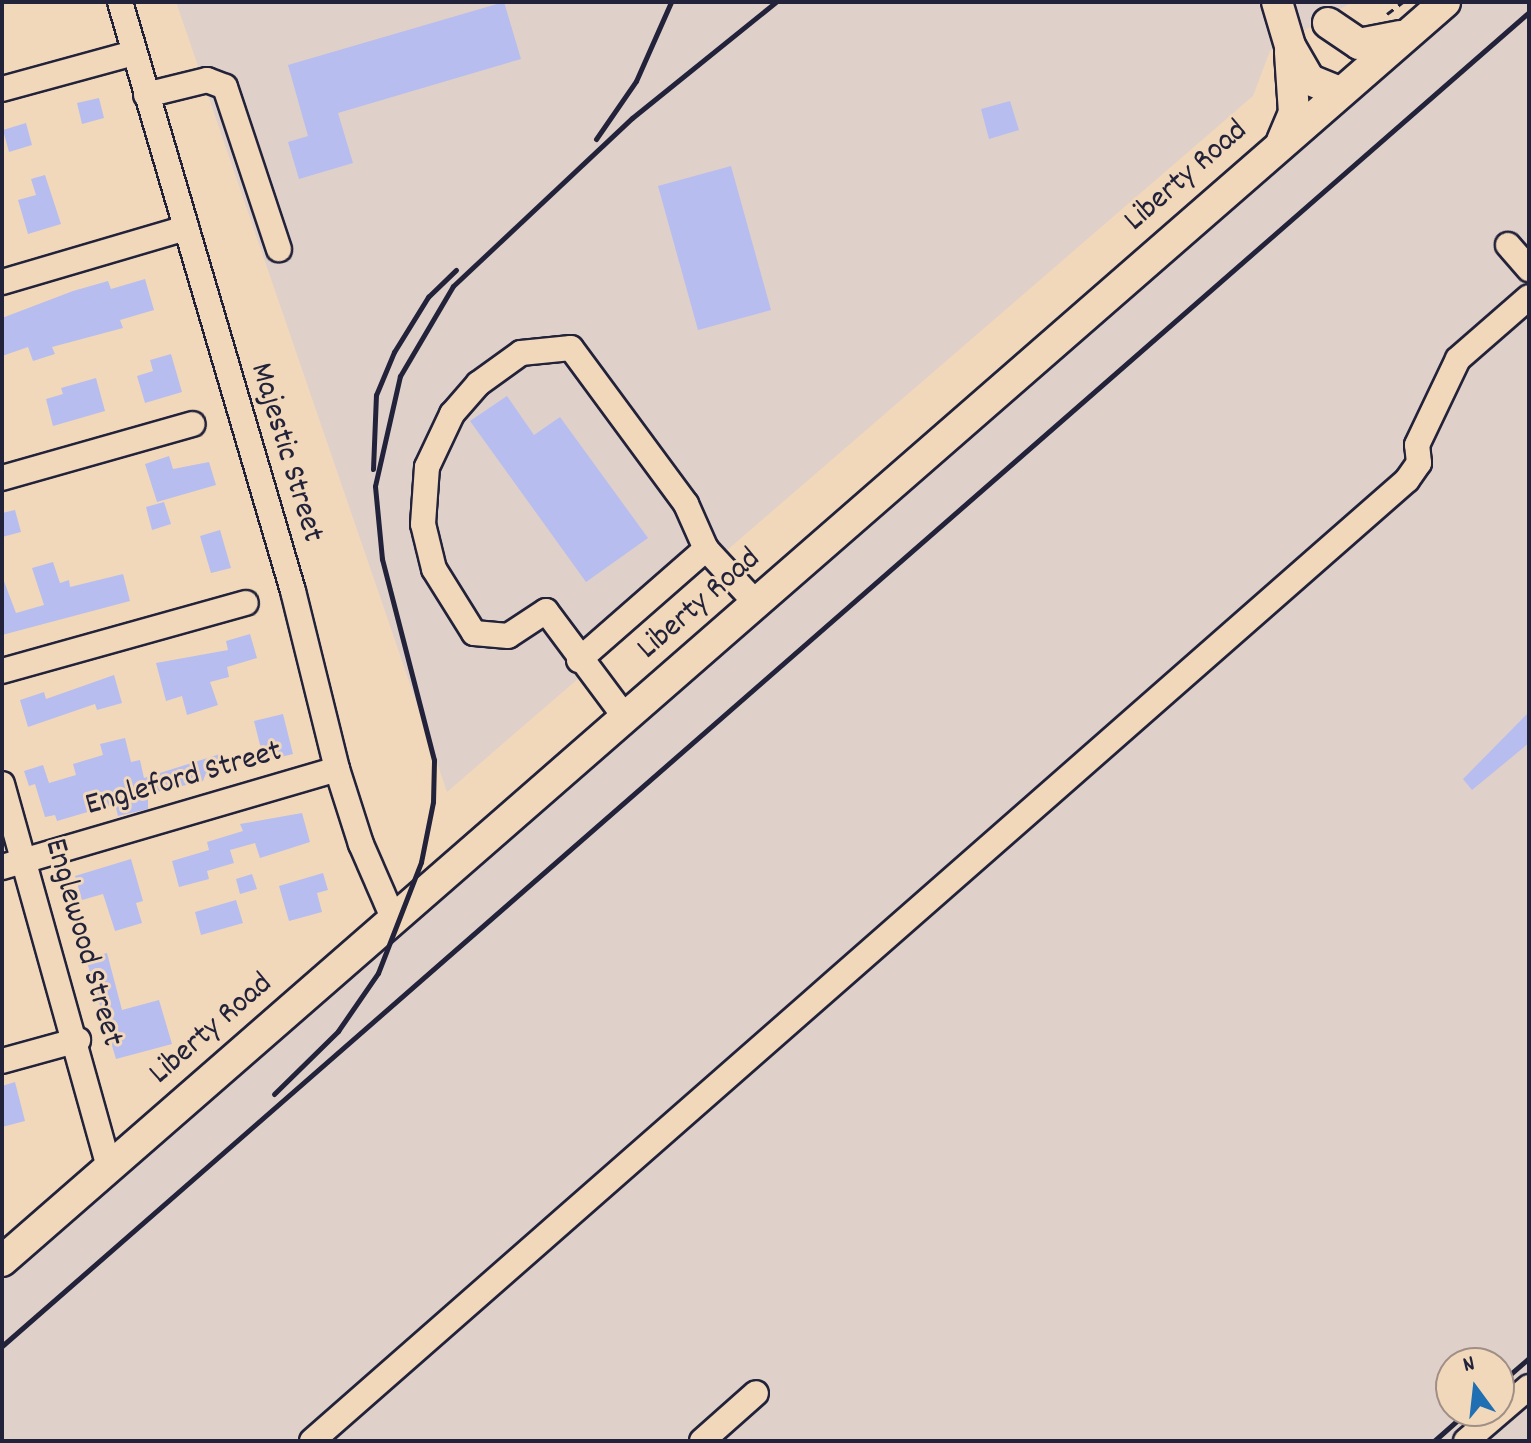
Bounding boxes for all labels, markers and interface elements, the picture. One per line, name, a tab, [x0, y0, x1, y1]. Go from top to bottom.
street label: Liberty Road	[1118, 113, 1256, 241]
street label: Majestic Street	[240, 359, 330, 547]
street label: Liberty Road	[631, 541, 769, 669]
street label: Engleford Street	[81, 734, 287, 826]
street label: Englewood Street	[34, 835, 130, 1051]
street label: Liberty Road	[143, 966, 281, 1094]
north arrow	[1435, 1347, 1515, 1427]
text: N	[1460, 1349, 1478, 1382]

